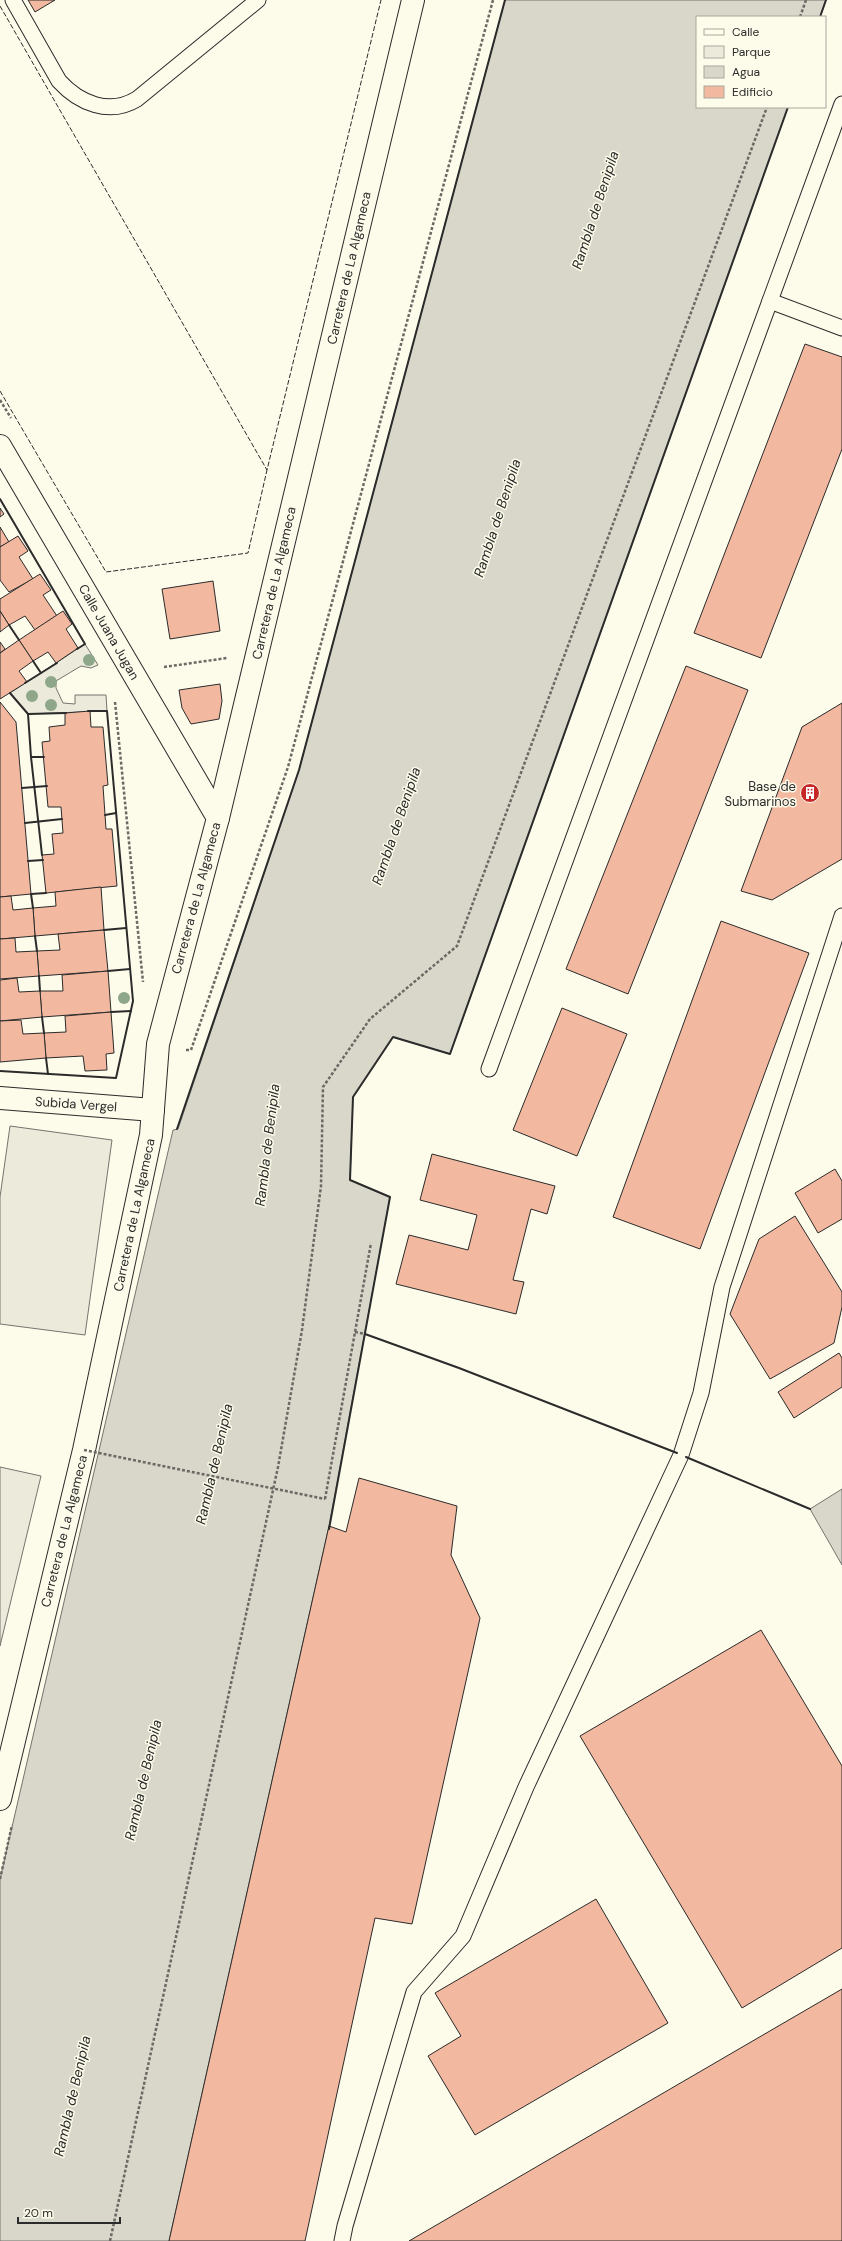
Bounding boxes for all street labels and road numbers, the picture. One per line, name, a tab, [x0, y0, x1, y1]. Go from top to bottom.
street label: Carretera de La Algameca	[323, 190, 375, 346]
street label: Carretera de La Algameca	[248, 505, 300, 661]
street label: Calle Juana Jugan	[75, 581, 143, 683]
street label: Carretera de La Algameca	[168, 820, 224, 976]
street label: Subida Vergel	[34, 1093, 118, 1115]
street label: Carretera de La Algameca	[109, 1137, 159, 1293]
street label: Carretera de La Algameca	[37, 1453, 91, 1609]

